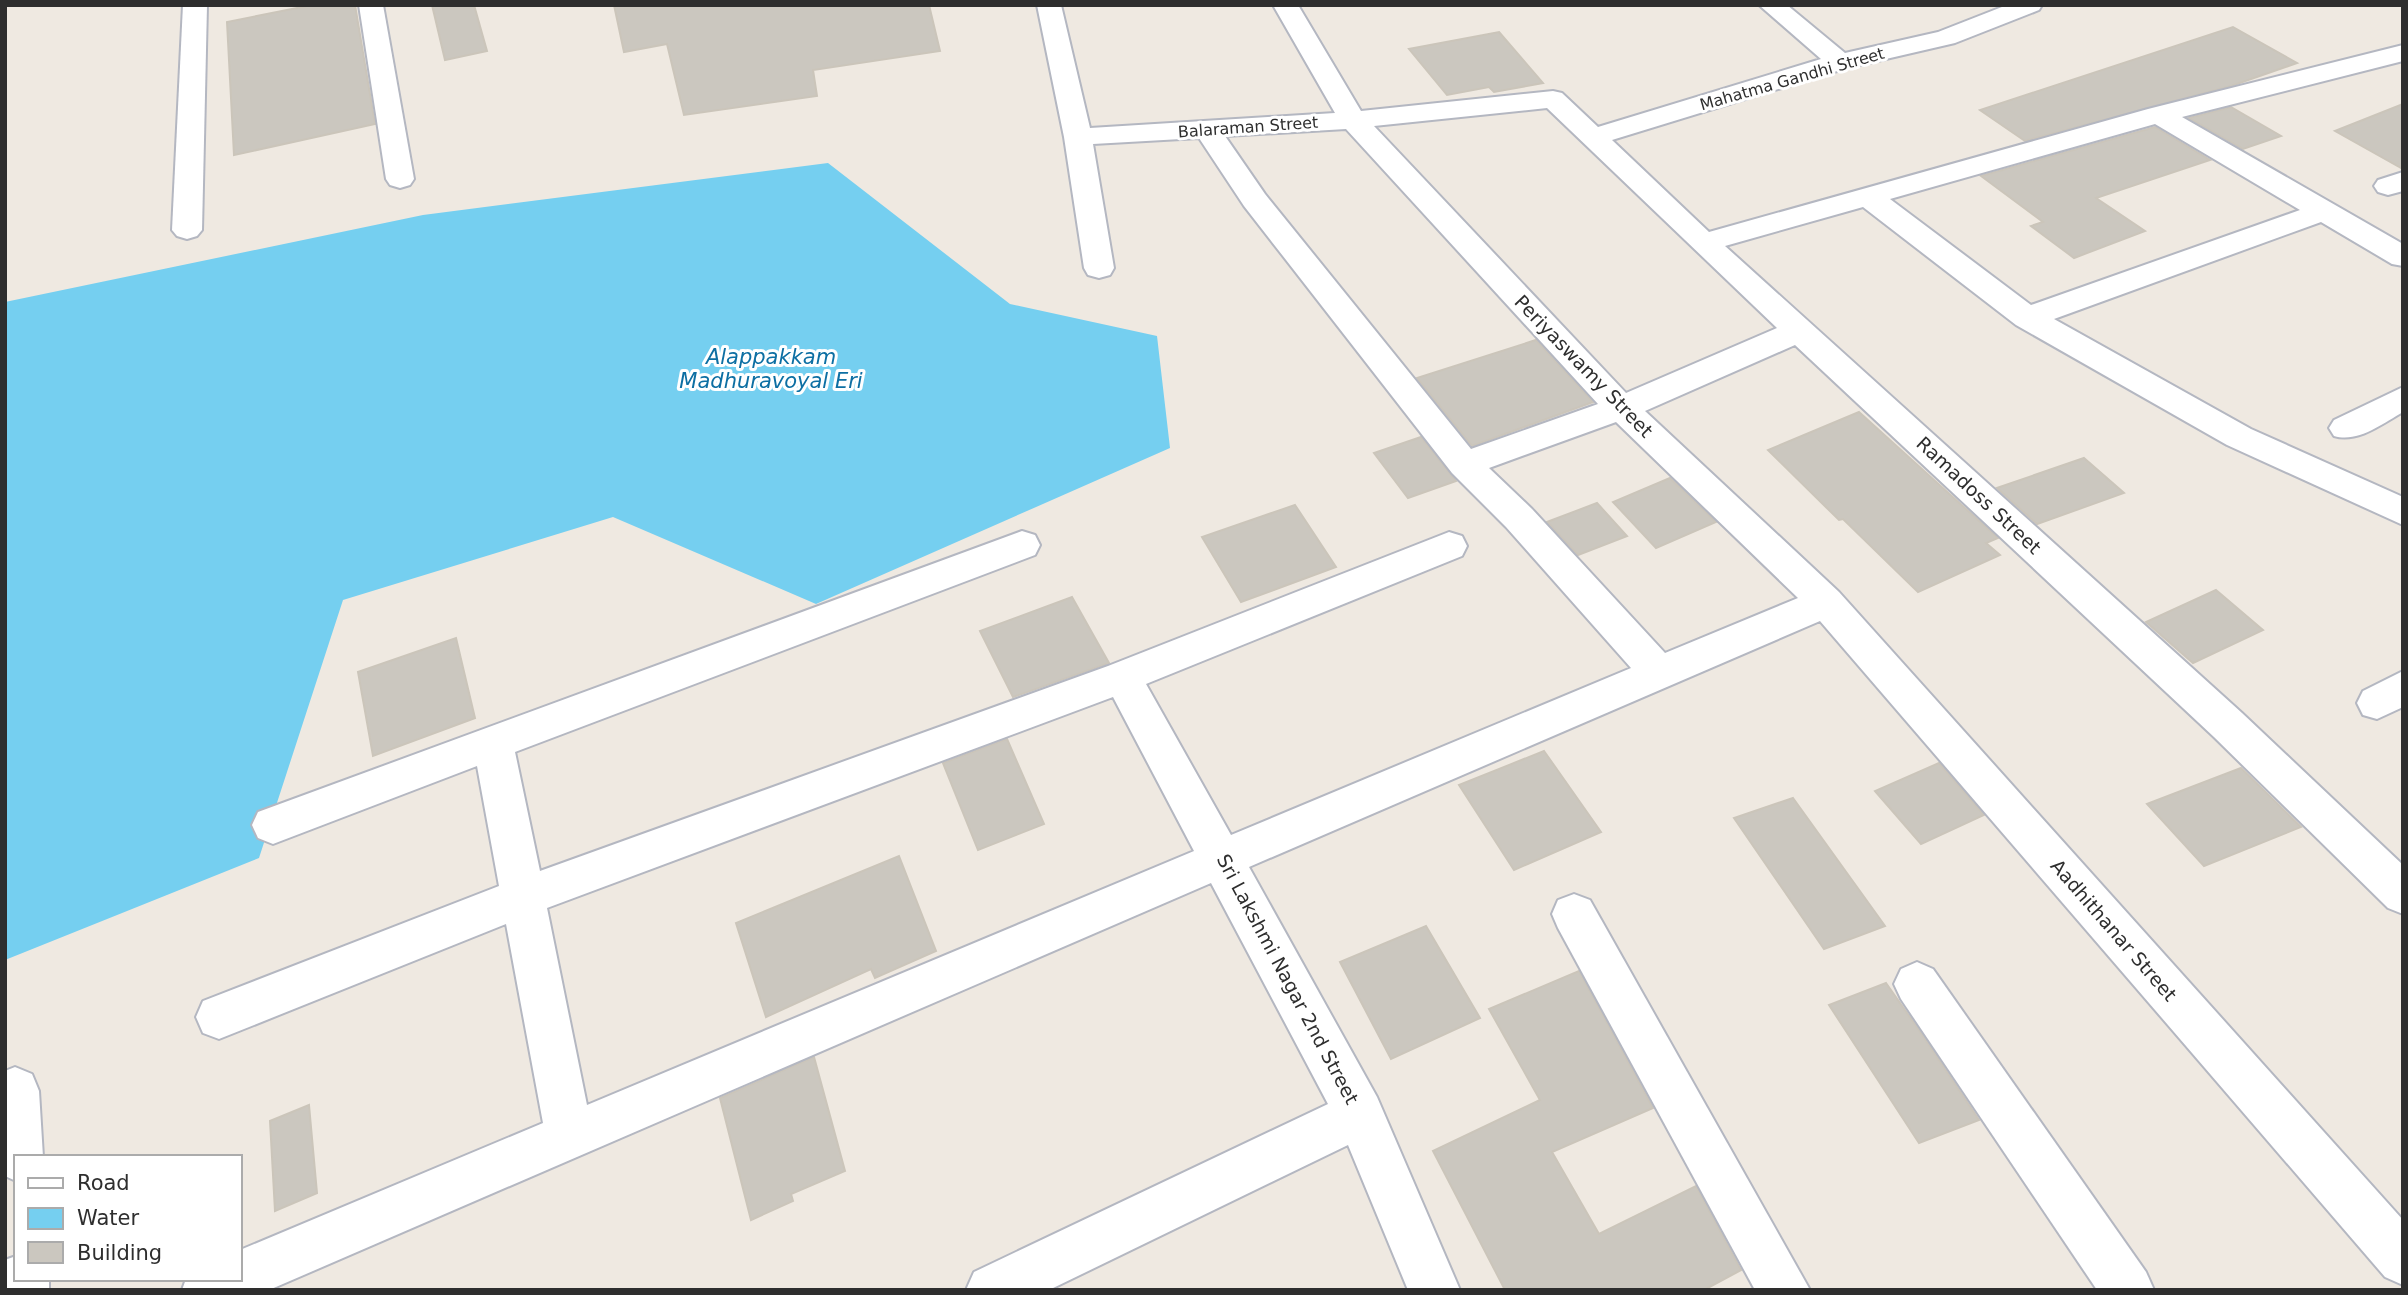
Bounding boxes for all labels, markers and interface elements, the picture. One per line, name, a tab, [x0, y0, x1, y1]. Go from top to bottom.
street label: Mahatma Gandhi Street	[1698, 44, 1886, 114]
street label: Balaraman Street	[1177, 113, 1319, 141]
street label: Periyaswamy Street	[1510, 290, 1658, 442]
water label: Alappakkam Madhuravoyal Eri	[679, 345, 863, 393]
street label: Ramadoss Street	[1912, 432, 2046, 558]
street label: Sri Lakshmi Nagar 2nd Street	[1213, 850, 1363, 1108]
street label: Aadhithanar Street	[2047, 855, 2181, 1005]
legend	[14, 1155, 242, 1281]
text: Road	[77, 1171, 130, 1195]
text: Water	[77, 1206, 139, 1230]
text: Building	[77, 1241, 162, 1265]

